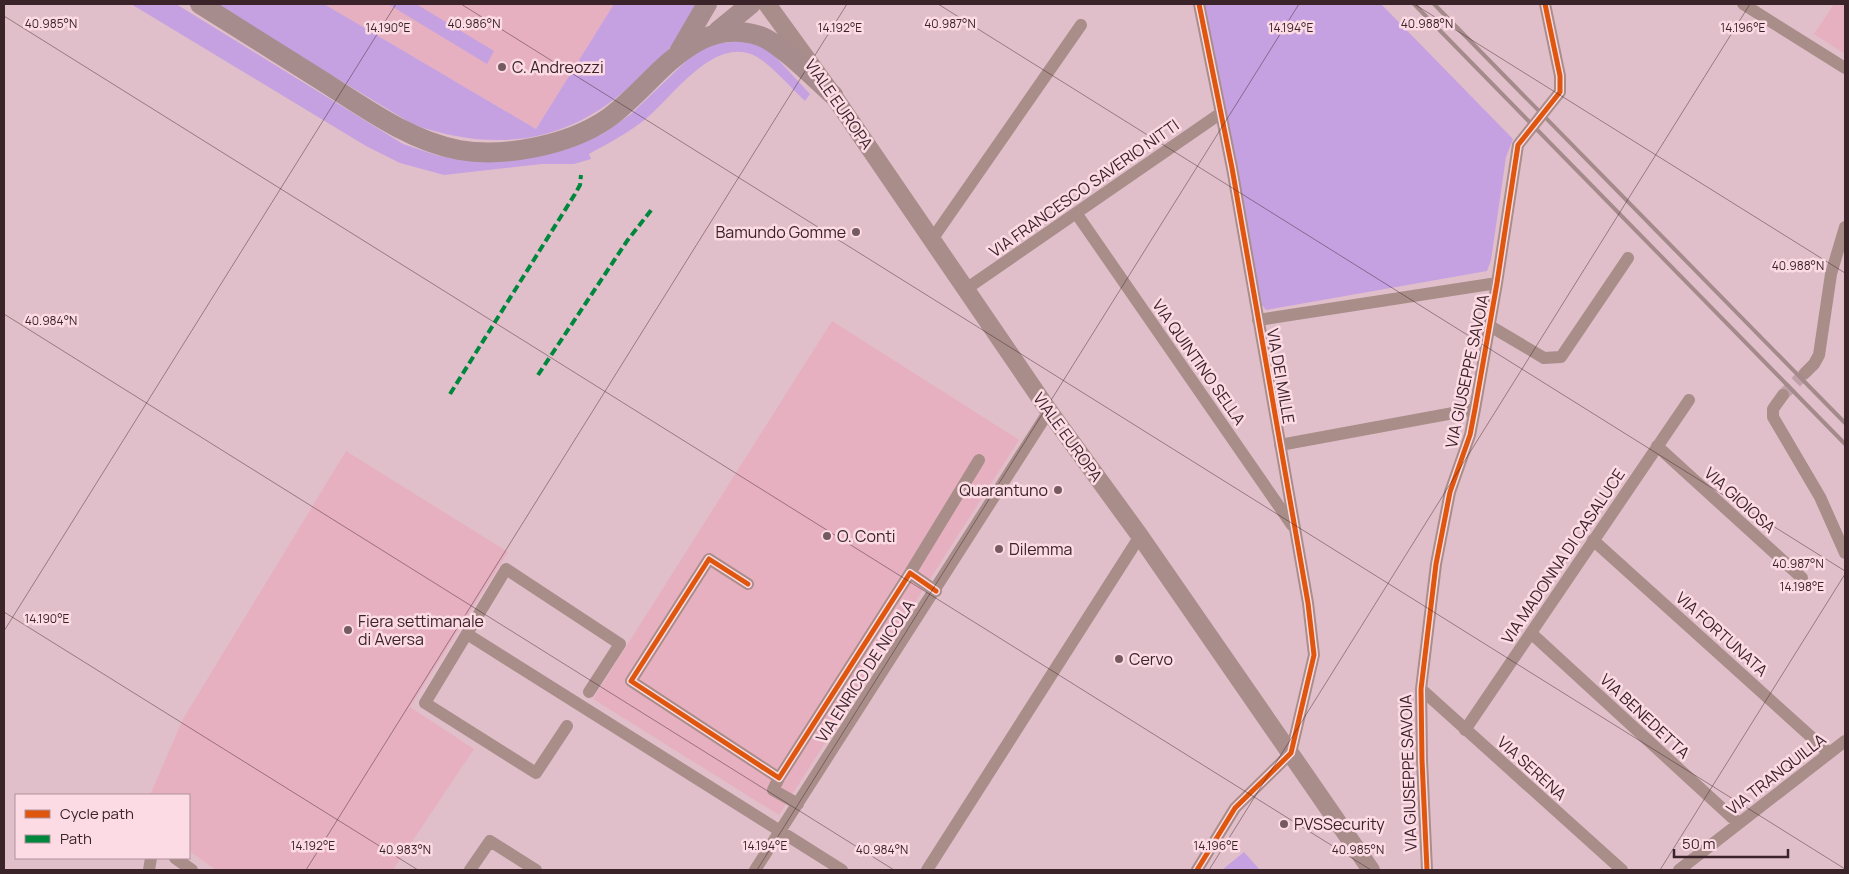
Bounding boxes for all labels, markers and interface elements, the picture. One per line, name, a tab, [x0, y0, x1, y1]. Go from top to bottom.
text: 40.985°N	[25, 15, 77, 32]
text: 40.986°N	[448, 15, 500, 32]
text: 40.987°N	[924, 15, 976, 32]
text: 40.988°N	[1401, 15, 1453, 32]
text: 14.190°E	[366, 19, 411, 36]
text: 14.192°E	[818, 19, 862, 36]
text: 14.194°E	[1269, 19, 1313, 36]
text: 14.196°E	[1721, 19, 1766, 36]
street label: VIALE EUROPA	[800, 55, 878, 153]
place label: C. Andreozzi	[512, 56, 604, 78]
marker: C. Andreozzi	[496, 61, 508, 73]
street label: VIA FRANCESCO SAVERIO NITTI	[985, 114, 1183, 262]
place label: Bamundo Gomme	[715, 221, 846, 243]
marker: Bamundo Gomme	[850, 226, 862, 238]
text: 40.988°N	[1772, 257, 1824, 274]
street label: VIA GIUSEPPE SAVOIA	[1440, 292, 1494, 450]
street label: VIA QUINTINO SELLA	[1147, 295, 1251, 429]
text: 40.984°N	[25, 312, 77, 329]
street label: VIA DEI MILLE	[1262, 327, 1300, 425]
street label: VIALE EUROPA	[1028, 388, 1108, 486]
street label: VIA GIOIOSA	[1700, 462, 1780, 538]
street label: VIA MADONNA DI CASALUCE	[1496, 464, 1630, 648]
place label: Quarantuno	[959, 479, 1048, 501]
marker: Quarantuno	[1052, 484, 1064, 496]
place label: O. Conti	[837, 525, 896, 547]
marker: O. Conti	[821, 530, 833, 542]
place label: Dilemma	[1009, 538, 1072, 560]
marker: Dilemma	[993, 543, 1005, 555]
text: 40.987°N	[1772, 555, 1824, 572]
text: 14.198°E	[1780, 578, 1824, 595]
street label: VIA FORTUNATA	[1671, 587, 1773, 681]
street label: VIA ENRICO DE NICOLA	[811, 595, 919, 747]
text: 14.190°E	[25, 610, 70, 627]
place label: Fiera settimanale di Aversa	[358, 610, 484, 650]
marker: Fiera settimanale di Aversa	[342, 624, 354, 636]
place label: Cervo	[1129, 648, 1173, 670]
marker: Cervo	[1113, 653, 1125, 665]
street label: VIA BENEDETTA	[1595, 669, 1695, 763]
street label: VIA GIUSEPPE SAVOIA	[1394, 694, 1422, 852]
street label: VIA TRANQUILLA	[1722, 728, 1830, 820]
street label: VIA SERENA	[1493, 731, 1571, 805]
legend	[15, 794, 190, 859]
text: Cycle path	[60, 803, 134, 824]
place label: PVSSecurity	[1294, 813, 1385, 835]
marker: PVSSecurity	[1278, 818, 1290, 830]
scale bar	[1674, 826, 1788, 858]
text: Path	[60, 828, 92, 849]
text: 50 m	[1682, 833, 1716, 854]
text: 14.192°E	[291, 837, 335, 854]
text: 14.194°E	[743, 837, 787, 854]
text: 14.196°E	[1194, 837, 1239, 854]
text: 40.983°N	[379, 841, 431, 858]
text: 40.984°N	[856, 841, 908, 858]
text: 40.985°N	[1332, 841, 1384, 858]

